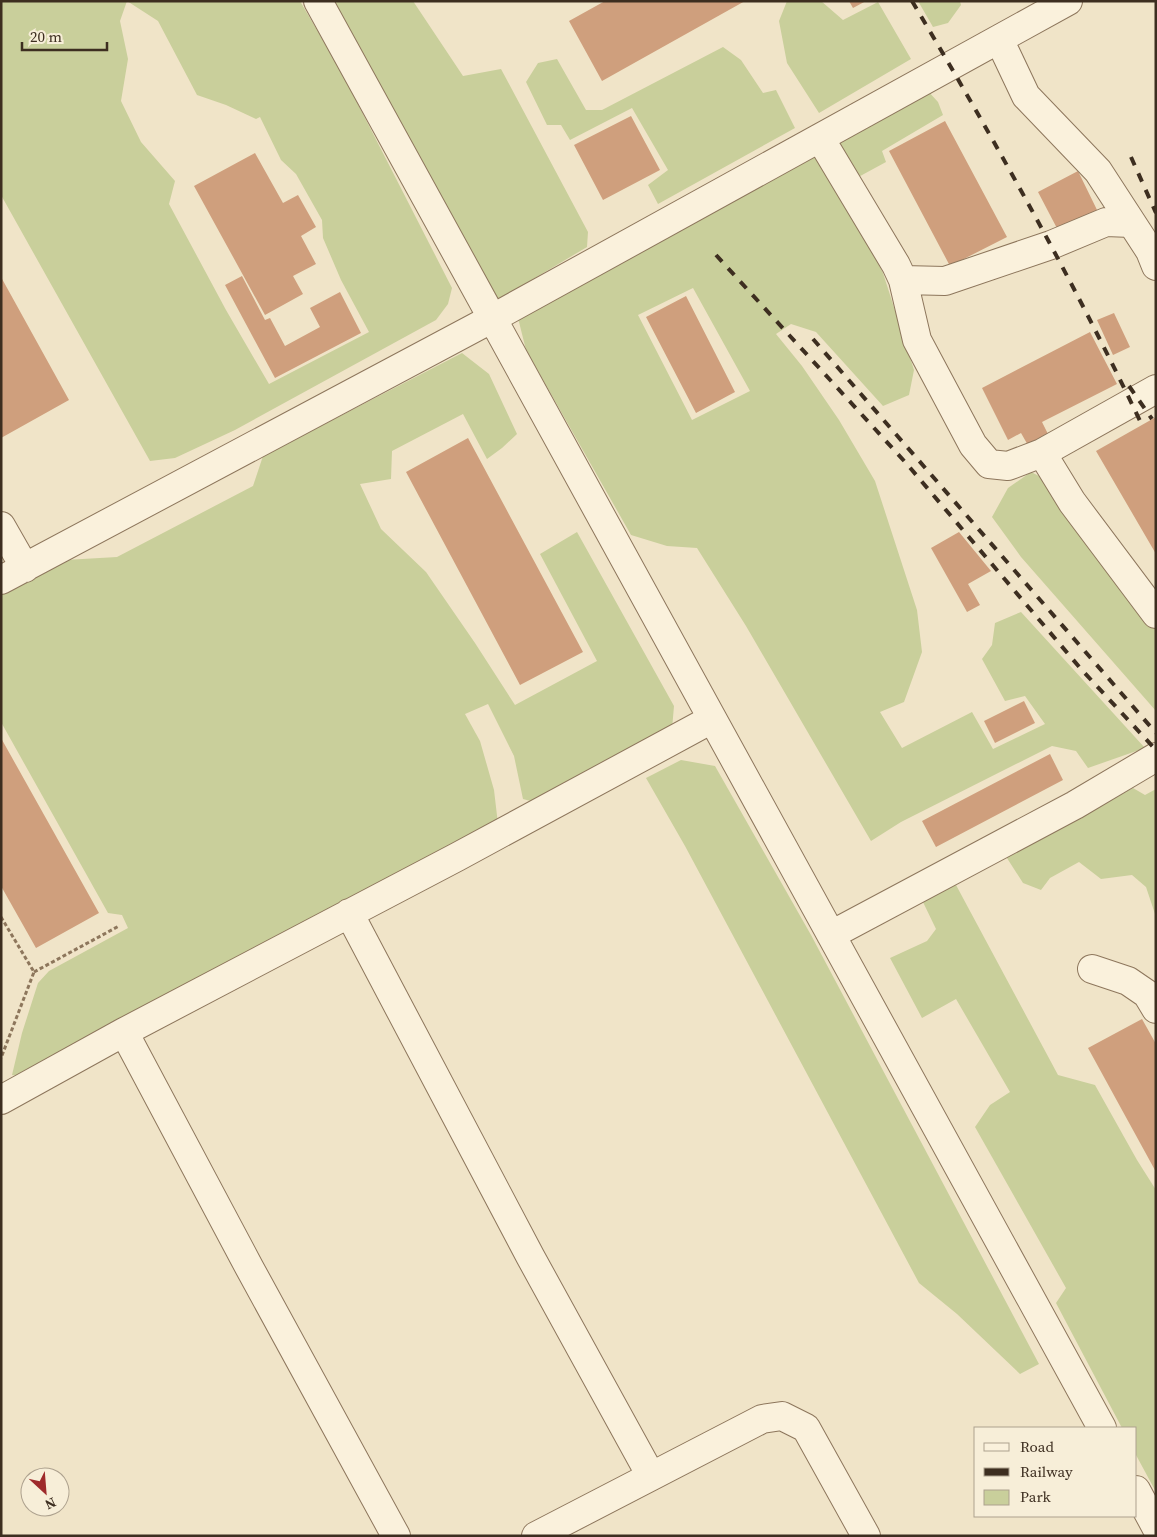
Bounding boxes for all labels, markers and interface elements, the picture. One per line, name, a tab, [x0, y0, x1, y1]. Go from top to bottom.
scale bar	[22, 20, 108, 52]
text: 20 m	[30, 26, 62, 47]
legend	[974, 1427, 1137, 1517]
text: Road	[1020, 1436, 1054, 1457]
text: Railway	[1020, 1461, 1073, 1482]
north arrow	[20, 1467, 70, 1517]
text: Park	[1020, 1486, 1052, 1507]
text: N	[42, 1492, 60, 1515]

